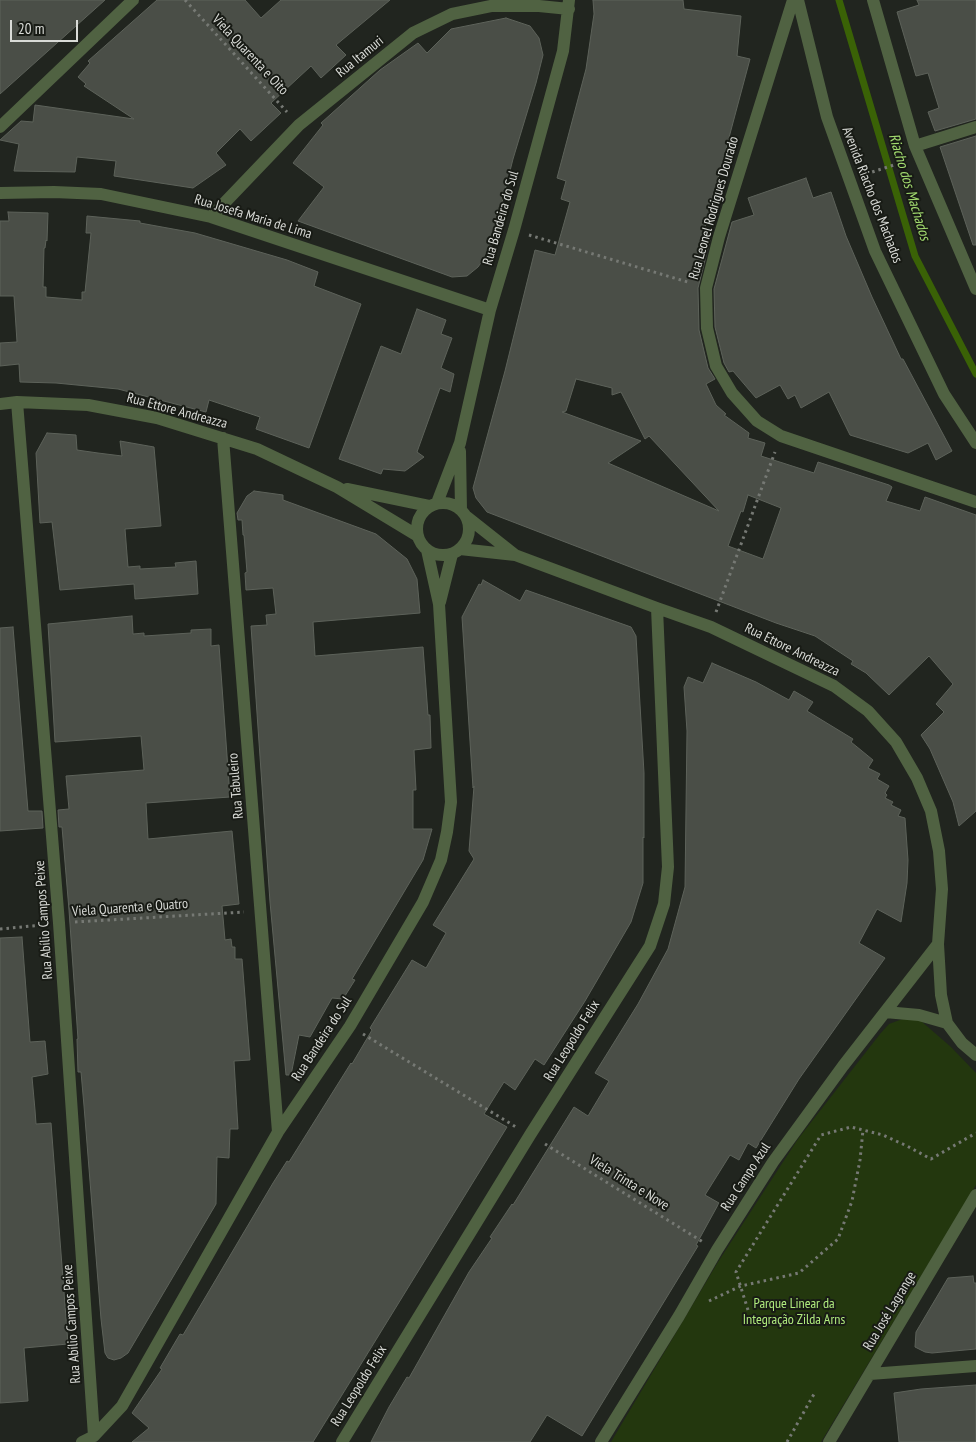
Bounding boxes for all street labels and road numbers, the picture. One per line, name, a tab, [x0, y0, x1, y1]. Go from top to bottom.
street label: Viela Quarenta e Oito	[208, 11, 292, 99]
street label: Rua Itamuri	[333, 33, 387, 81]
street label: Avenida Riacho dos Machados	[838, 124, 906, 266]
street label: Rua Leonel Rodrigues Dourado	[685, 134, 743, 282]
street label: Rua Bandeira do Sul	[480, 169, 522, 267]
street label: Rua Josefa Maria de Lima	[192, 191, 314, 243]
street label: Rua Ettore Andreazza	[125, 390, 229, 432]
street label: Rua Ettore Andreazza	[742, 620, 842, 680]
street label: Rua Tabuleiro	[225, 752, 247, 820]
street label: Rua Abílio Campos Peixe	[31, 860, 57, 980]
street label: Viela Quarenta e Quatro	[71, 896, 189, 920]
street label: Rua Bandeira do Sul	[288, 994, 356, 1084]
street label: Rua Leopoldo Felix	[540, 997, 604, 1085]
street label: Rua Campo Azul	[718, 1140, 774, 1214]
street label: Viela Trinta e Nove	[586, 1152, 672, 1214]
street label: Rua Abílio Campos Peixe	[59, 1264, 85, 1384]
street label: Rua José Lagrange	[860, 1269, 920, 1353]
street label: Rua Leopoldo Felix	[327, 1342, 391, 1430]

